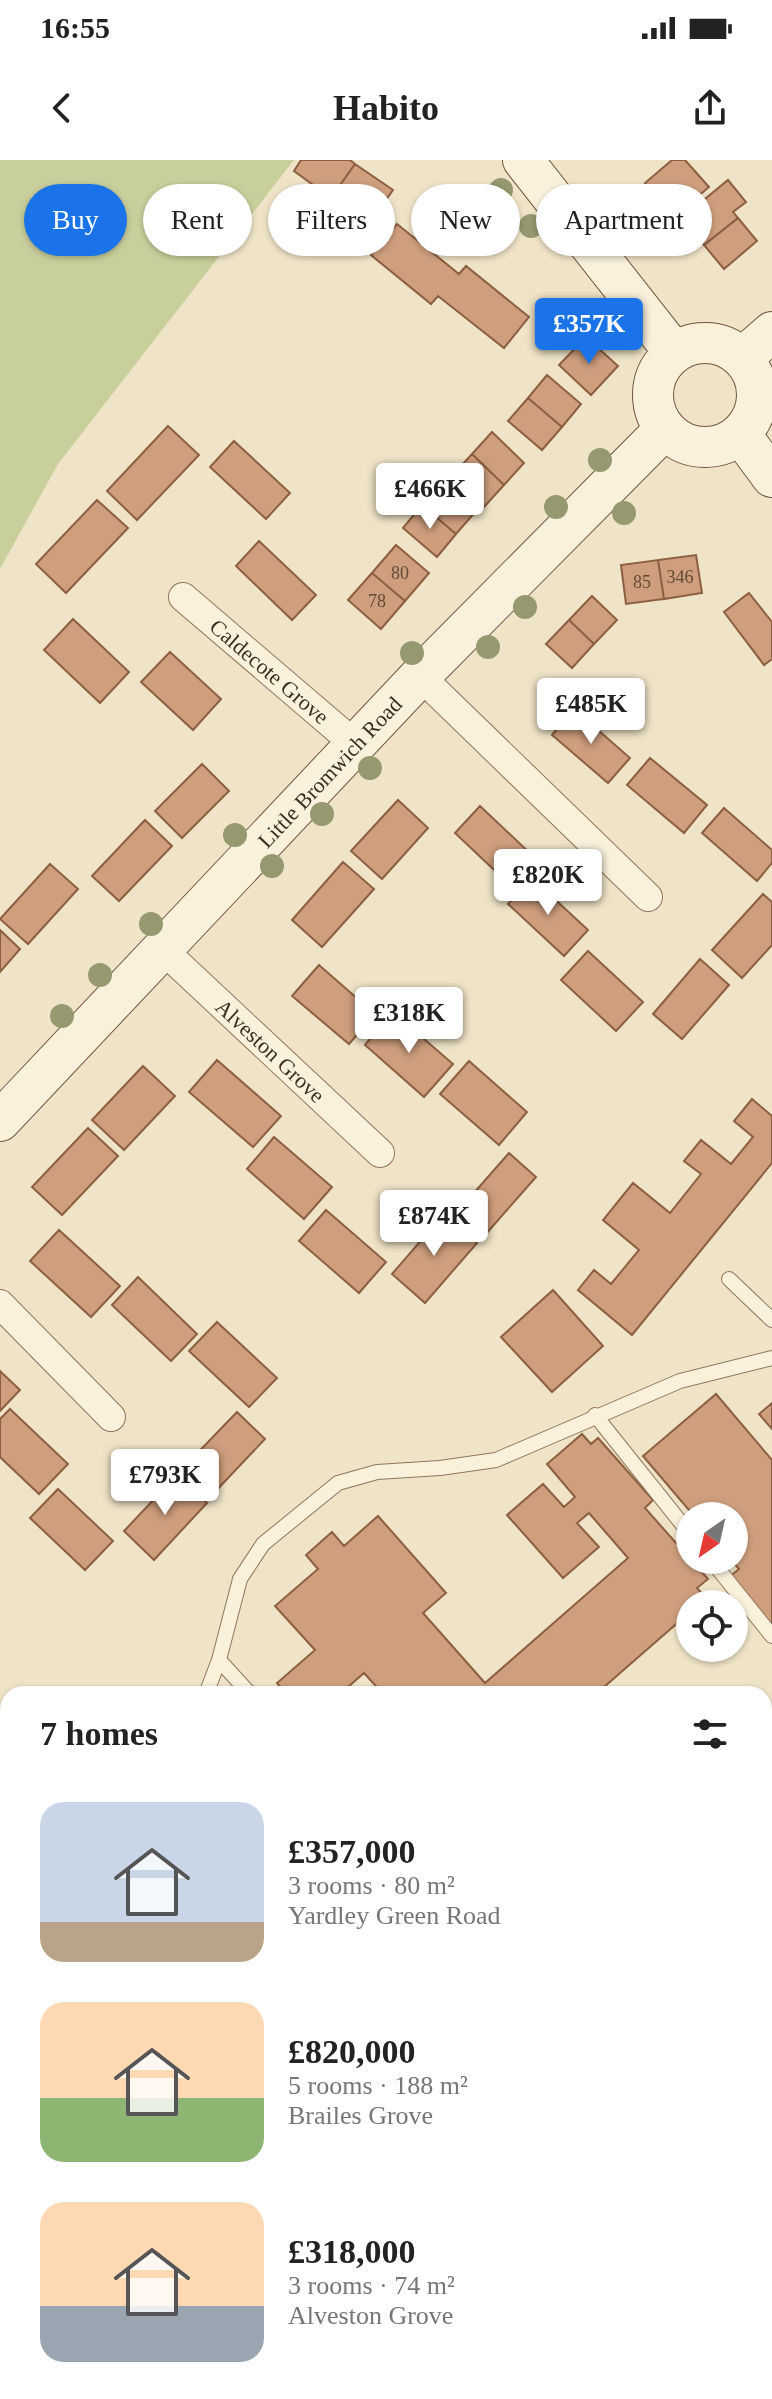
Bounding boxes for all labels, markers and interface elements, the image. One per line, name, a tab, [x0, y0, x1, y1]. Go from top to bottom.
text: 16:55	[40, 11, 110, 44]
icon: back	[40, 86, 84, 130]
icon: share	[688, 86, 732, 130]
text: Habito	[333, 88, 439, 128]
chip: Buy	[24, 184, 127, 256]
chip: Rent	[143, 184, 252, 256]
chip: Filters	[268, 184, 395, 256]
chip: New	[411, 184, 520, 256]
chip: Apartment	[536, 184, 712, 256]
pin: £357K	[533, 298, 645, 366]
text: £357K	[553, 309, 625, 338]
pin: £466K	[374, 463, 486, 531]
text: £466K	[394, 474, 466, 503]
house number: 80	[391, 563, 409, 583]
house number: 346	[667, 567, 694, 587]
house number: 85	[633, 572, 651, 592]
house number: 78	[368, 591, 386, 611]
street label: Caldecote Grove	[205, 613, 334, 729]
pin: £485K	[535, 678, 647, 746]
text: £485K	[555, 689, 627, 718]
street label: Little Bromwich Road	[252, 691, 407, 853]
pin: £820K	[492, 849, 604, 917]
text: £820K	[512, 860, 584, 889]
pin: £318K	[353, 987, 465, 1055]
street label: Alveston Grove	[211, 994, 330, 1107]
text: £318K	[373, 998, 445, 1027]
pin: £874K	[378, 1190, 490, 1258]
text: £874K	[398, 1201, 470, 1230]
pin: £793K	[109, 1449, 221, 1517]
text: £793K	[129, 1460, 201, 1489]
north arrow	[676, 1502, 748, 1574]
map controls	[676, 1502, 748, 1662]
button: locate	[676, 1590, 748, 1662]
icon: filters	[688, 1712, 732, 1756]
text: 7 homes	[40, 1715, 158, 1752]
text: £357,000	[288, 1833, 416, 1870]
icon: home	[104, 1834, 200, 1930]
text: 3 rooms · 80 m²	[288, 1871, 455, 1900]
text: Yardley Green Road	[288, 1901, 501, 1930]
text: £820,000	[288, 2033, 416, 2070]
icon: home	[104, 2034, 200, 2130]
text: 5 rooms · 188 m²	[288, 2071, 468, 2100]
text: Brailes Grove	[288, 2101, 433, 2130]
text: £318,000	[288, 2233, 416, 2270]
icon: home	[104, 2234, 200, 2330]
text: 3 rooms · 74 m²	[288, 2271, 455, 2300]
text: Alveston Grove	[288, 2301, 453, 2330]

